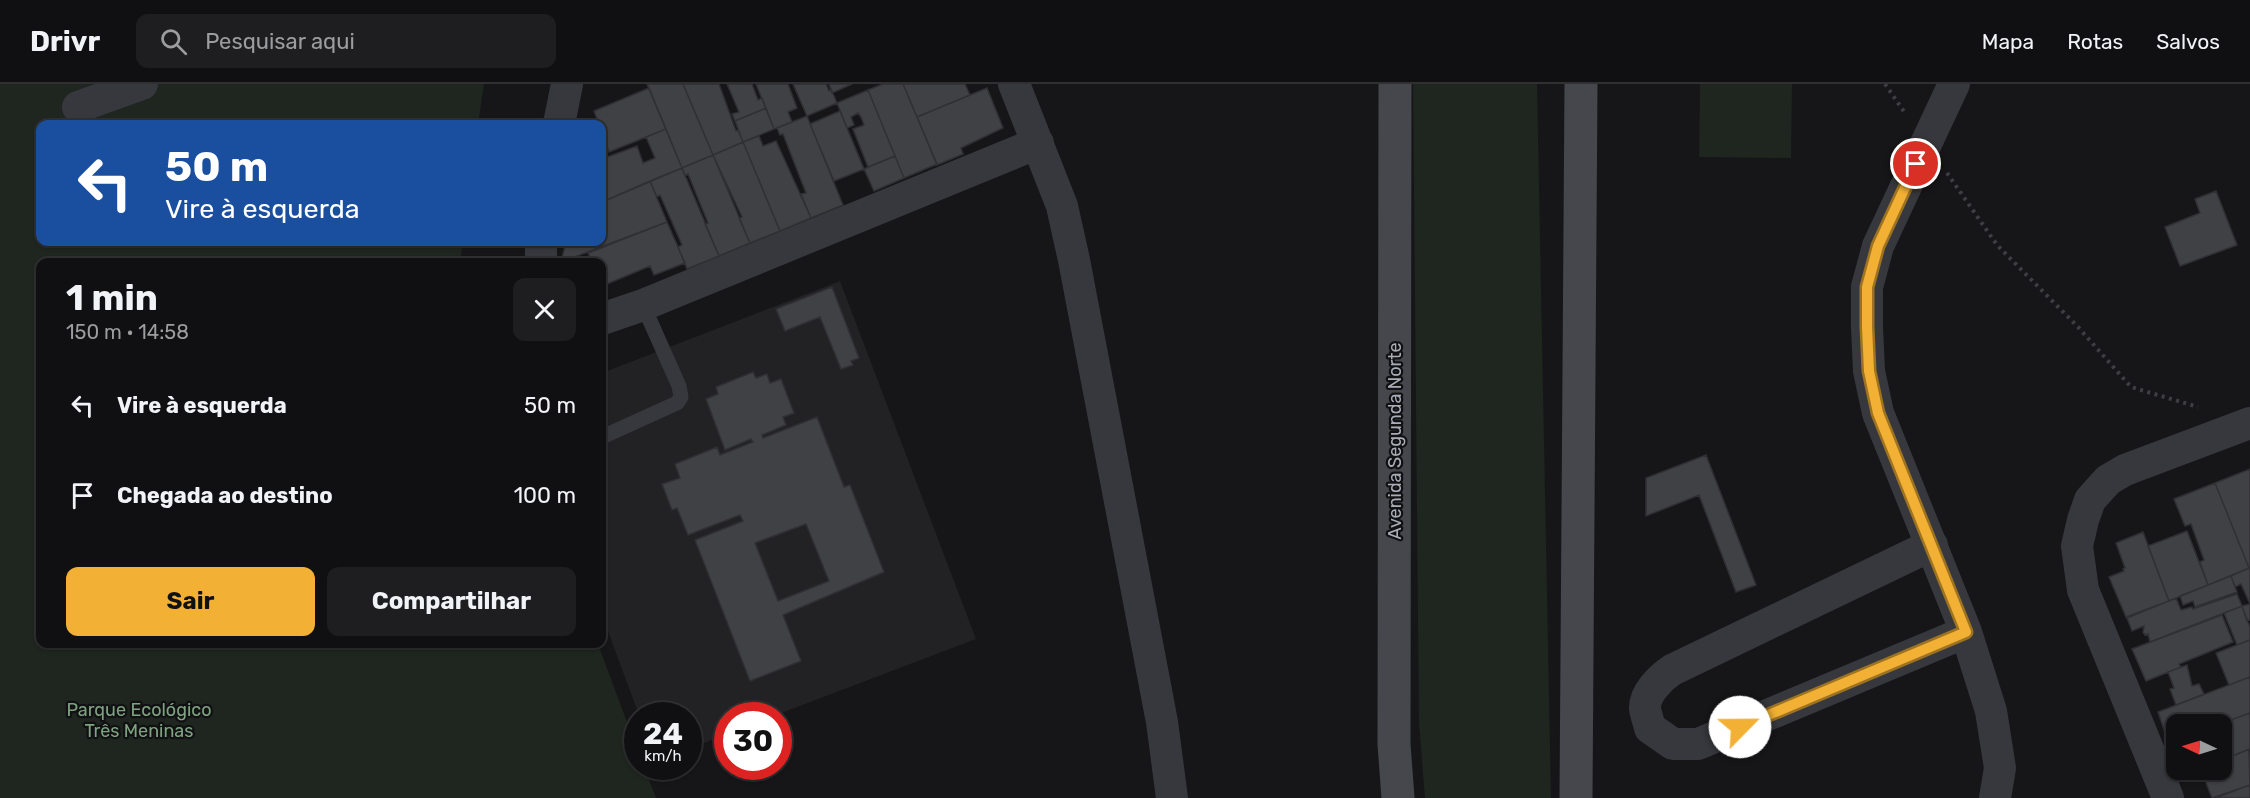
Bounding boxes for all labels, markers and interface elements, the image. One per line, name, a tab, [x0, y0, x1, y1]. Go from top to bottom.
search box	[136, 14, 556, 68]
text: Drivr	[30, 25, 100, 58]
icon: search	[157, 25, 190, 58]
text: Pesquisar aqui	[205, 28, 355, 55]
text: Mapa	[1982, 29, 2034, 54]
text: Rotas	[2067, 29, 2123, 54]
text: Salvos	[2156, 29, 2220, 54]
pin	[1890, 138, 1941, 189]
text: 50 m	[165, 142, 268, 192]
icon: left	[66, 144, 144, 222]
icon: arrive	[1899, 147, 1932, 180]
text: Vire à esquerda	[165, 193, 360, 225]
text: 1 min	[66, 276, 158, 319]
button: close	[513, 278, 576, 341]
text: 150 m · 14:58	[66, 320, 189, 344]
street label: Avenida Segunda Norte	[1384, 342, 1406, 540]
icon: left	[66, 389, 99, 422]
text: Vire à esquerda	[117, 392, 287, 419]
text: 50 m	[524, 392, 576, 419]
icon: arrive	[66, 479, 99, 512]
text: Chegada ao destino	[117, 482, 333, 509]
text: 100 m	[514, 482, 576, 509]
button: Sair	[66, 567, 315, 636]
button: Compartilhar	[327, 567, 576, 636]
position arrow	[1708, 695, 1772, 759]
park label: Parque Ecológico Três Meninas	[66, 699, 212, 742]
speed limit sign: 30	[714, 702, 792, 780]
north arrow	[2166, 714, 2232, 780]
map controls	[2166, 714, 2232, 780]
text: 24	[643, 716, 683, 752]
text: km/h	[644, 747, 682, 765]

